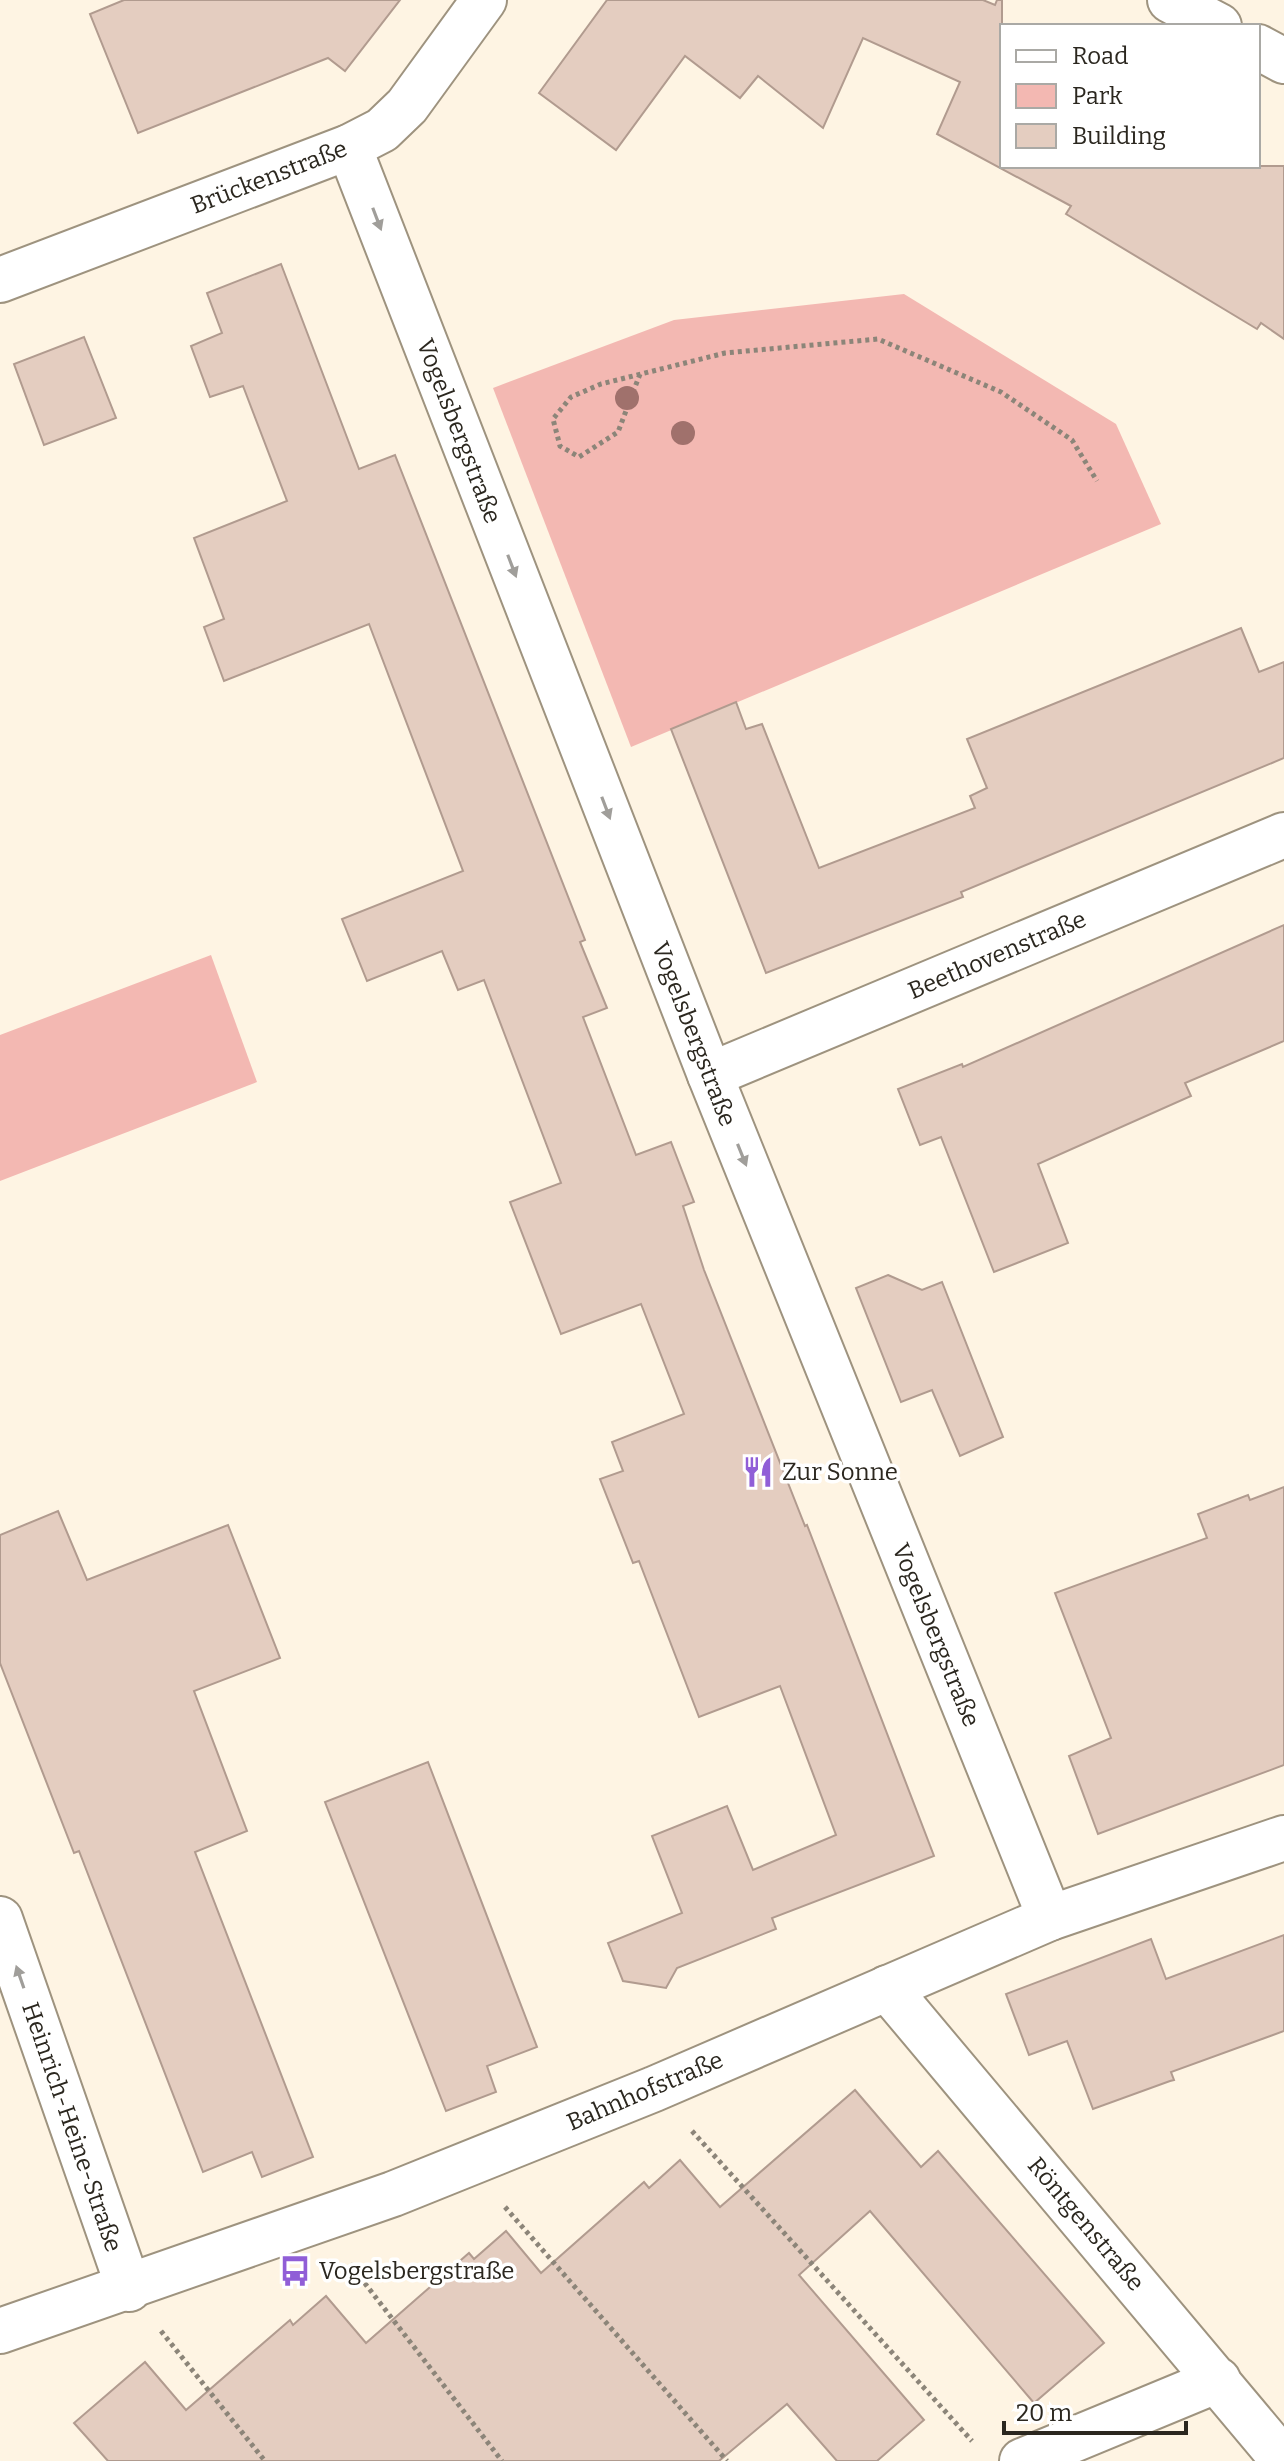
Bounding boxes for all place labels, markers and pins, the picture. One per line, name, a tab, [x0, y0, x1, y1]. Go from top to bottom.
restaurant icon: Zur Sonne	[741, 1455, 775, 1489]
place label: Zur Sonne	[782, 1458, 898, 1486]
bus stop icon: Vogelsbergstraße	[278, 2254, 312, 2288]
place label: Vogelsbergstraße	[319, 2257, 514, 2285]

